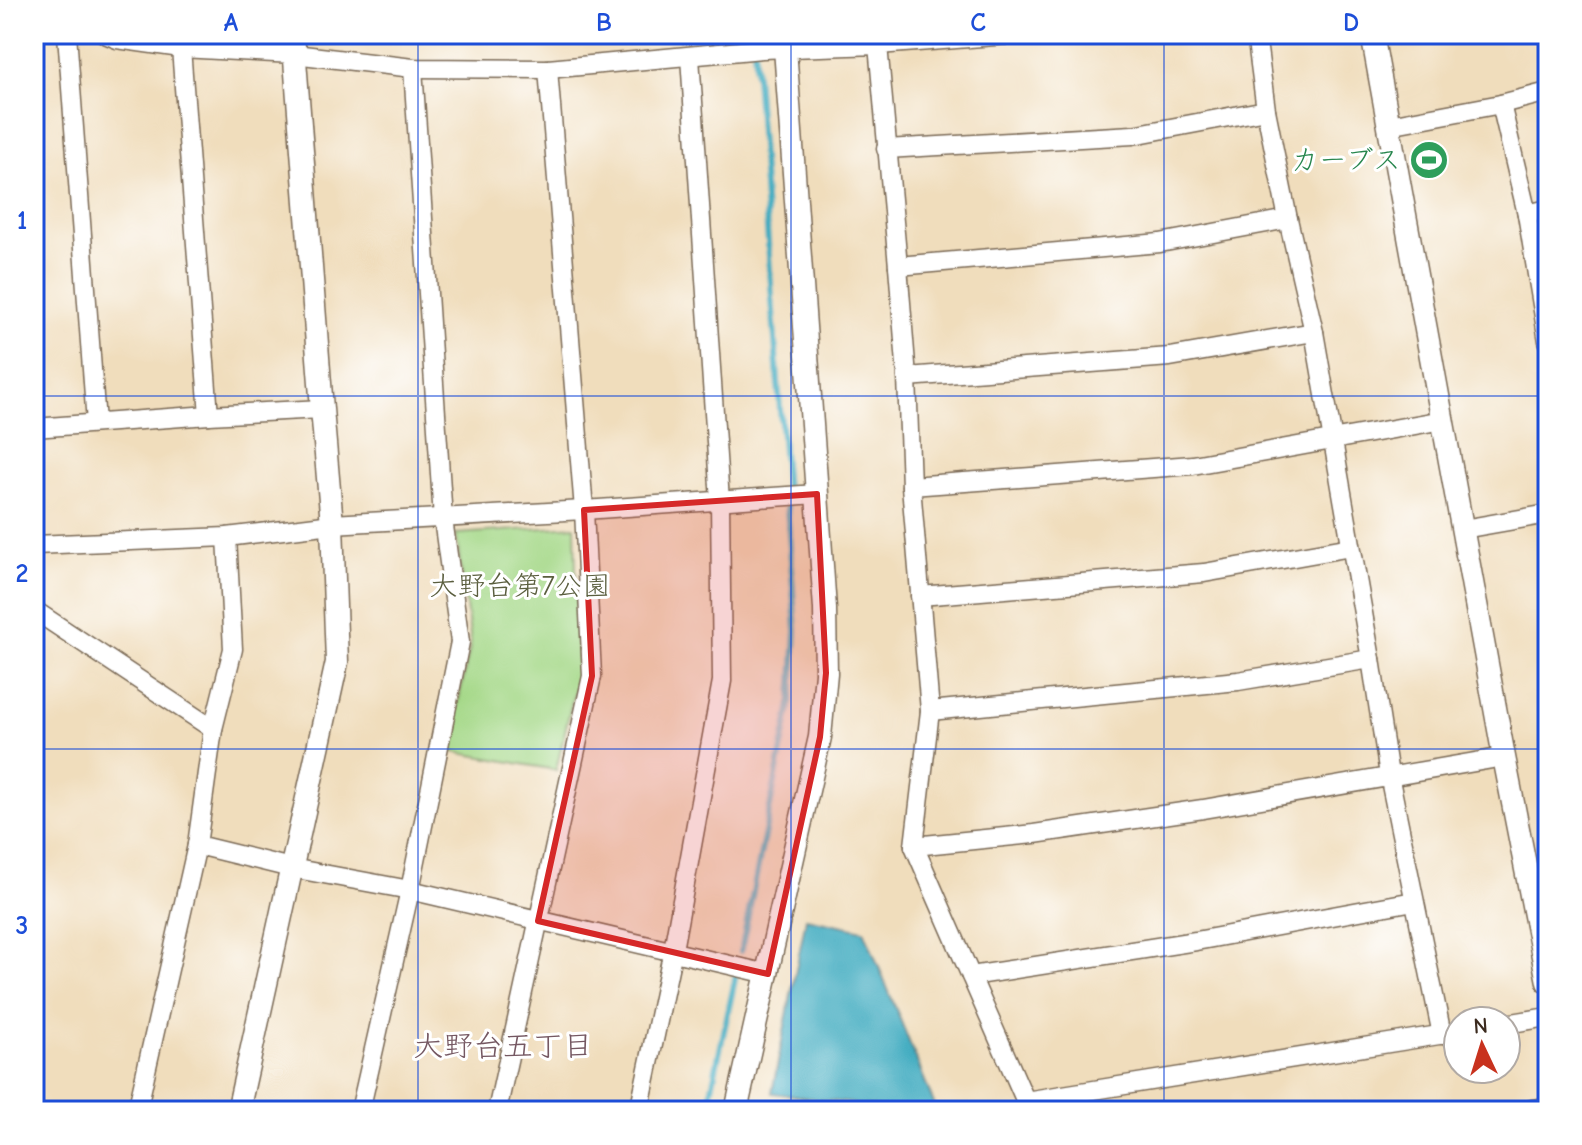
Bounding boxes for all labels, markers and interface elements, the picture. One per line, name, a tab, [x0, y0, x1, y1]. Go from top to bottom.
text: A	[224, 8, 239, 38]
text: B	[596, 8, 612, 38]
text: C	[970, 8, 986, 38]
text: D	[1343, 8, 1359, 38]
sports icon: カーブス	[1408, 139, 1450, 181]
place label: カーブス	[1291, 144, 1401, 176]
text: 1	[17, 206, 27, 236]
text: 2	[16, 559, 28, 589]
park label: 大野台第7公園	[429, 570, 611, 602]
text: 3	[16, 911, 28, 941]
north arrow	[1442, 1005, 1522, 1085]
text: N	[1473, 1013, 1489, 1040]
district label: 大野台五丁目	[413, 1029, 593, 1064]

